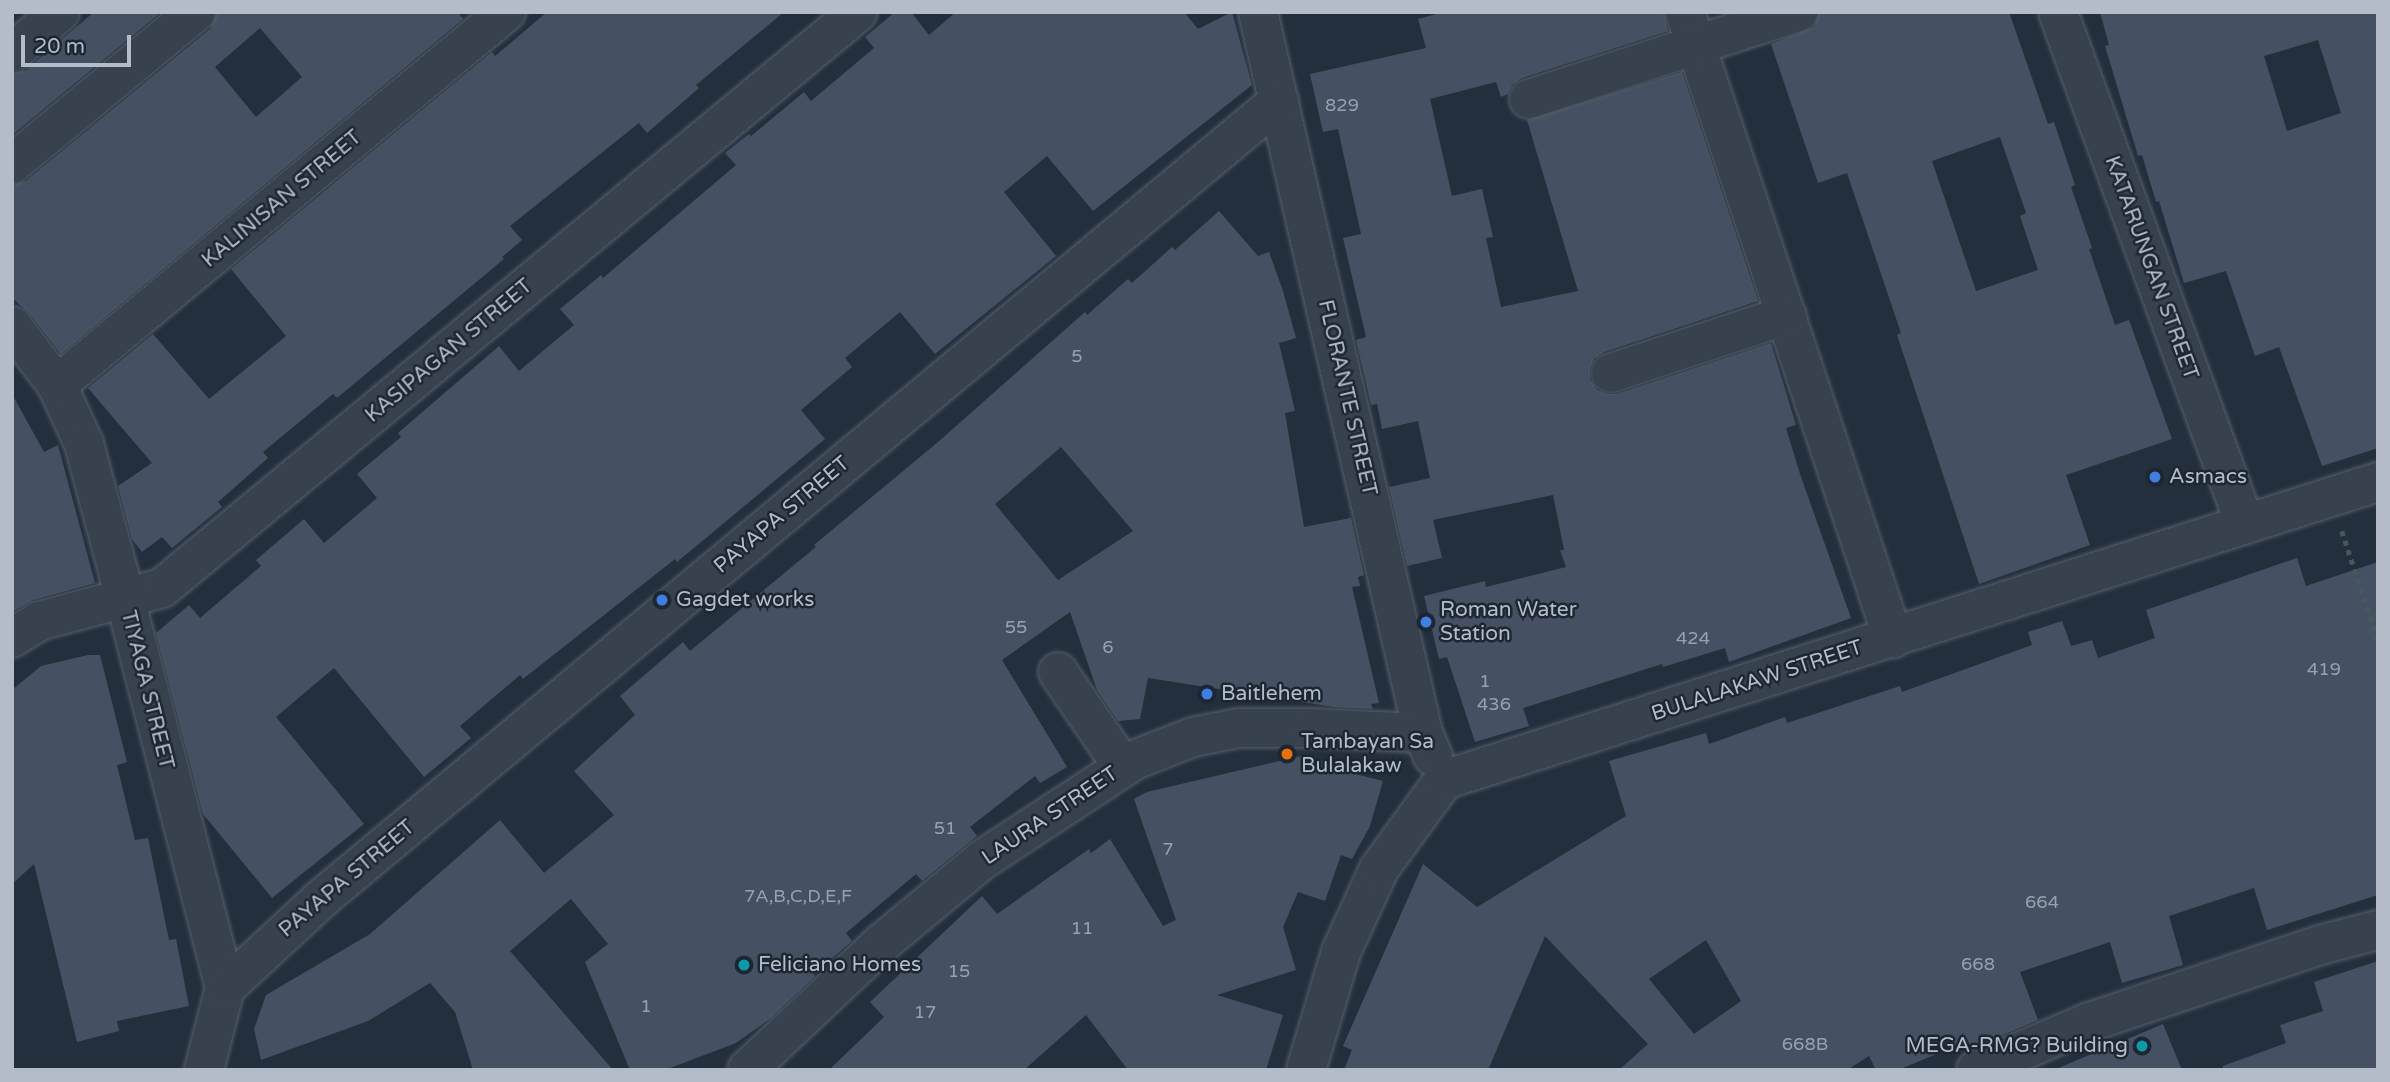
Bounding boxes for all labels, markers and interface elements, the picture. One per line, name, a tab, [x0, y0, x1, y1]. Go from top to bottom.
scale bar	[24, 21, 135, 65]
text: 20 m	[34, 34, 85, 59]
house number: 829	[1325, 94, 1359, 116]
street label: KALINISAN STREET	[197, 125, 367, 273]
street label: KATARUNGAN STREET	[2099, 153, 2203, 383]
street label: KASIPAGAN STREET	[360, 274, 538, 428]
street label: FLORANTE STREET	[1312, 297, 1382, 499]
house number: 5	[1071, 345, 1083, 367]
street label: PAYAPA STREET	[709, 451, 855, 579]
place label: Asmacs	[2169, 464, 2247, 490]
marker: Asmacs	[2147, 469, 2163, 485]
place label: Gagdet works	[676, 587, 814, 613]
marker: Gagdet works	[654, 592, 670, 608]
place label: Roman Water Station	[1440, 597, 1577, 647]
street label: TIYAGA STREET	[115, 608, 179, 772]
marker: Roman Water Station	[1418, 614, 1434, 630]
house number: 55	[1005, 616, 1027, 638]
house number: 424	[1676, 627, 1710, 649]
street label: BULALAKAW STREET	[1648, 635, 1866, 727]
house number: 6	[1102, 636, 1114, 658]
house number: 419	[2307, 658, 2341, 680]
house number: 1	[1479, 670, 1491, 692]
place label: Baitlehem	[1221, 681, 1322, 707]
marker: Baitlehem	[1199, 686, 1215, 702]
house number: 436	[1477, 693, 1511, 715]
place label: Tambayan Sa Bulalakaw	[1301, 729, 1434, 779]
marker: Tambayan Sa Bulalakaw	[1279, 746, 1295, 762]
street label: LAURA STREET	[977, 761, 1123, 871]
street label: PAYAPA STREET	[274, 815, 420, 943]
house number: 51	[934, 817, 956, 839]
house number: 7	[1162, 838, 1174, 860]
house number: 7A,B,C,D,E,F	[744, 885, 852, 907]
house number: 664	[2025, 891, 2059, 913]
house number: 11	[1071, 917, 1093, 939]
place label: Feliciano Homes	[758, 952, 921, 978]
house number: 668	[1961, 953, 1995, 975]
marker: Feliciano Homes	[736, 957, 752, 973]
house number: 15	[948, 960, 970, 982]
house number: 1	[640, 995, 652, 1017]
house number: 17	[914, 1001, 936, 1023]
house number: 668B	[1782, 1033, 1828, 1055]
place label: MEGA-RMG? Building	[1905, 1033, 2128, 1059]
marker: MEGA-RMG? Building	[2134, 1038, 2150, 1054]

